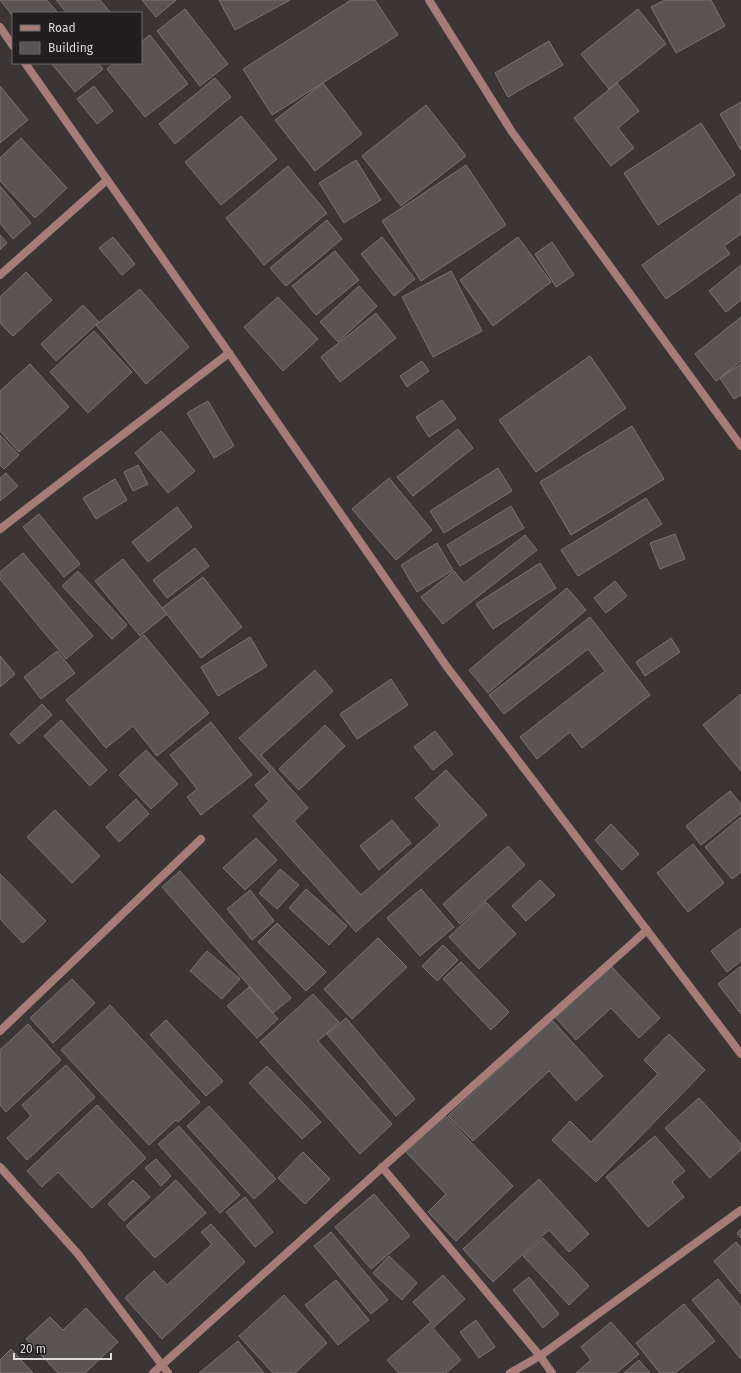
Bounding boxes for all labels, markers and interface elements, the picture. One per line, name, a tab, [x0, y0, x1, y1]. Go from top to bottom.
legend	[12, 12, 142, 64]
text: Road	[48, 21, 76, 35]
text: Building	[48, 41, 94, 55]
scale bar	[14, 1335, 111, 1361]
text: 20 m	[20, 1342, 46, 1356]

